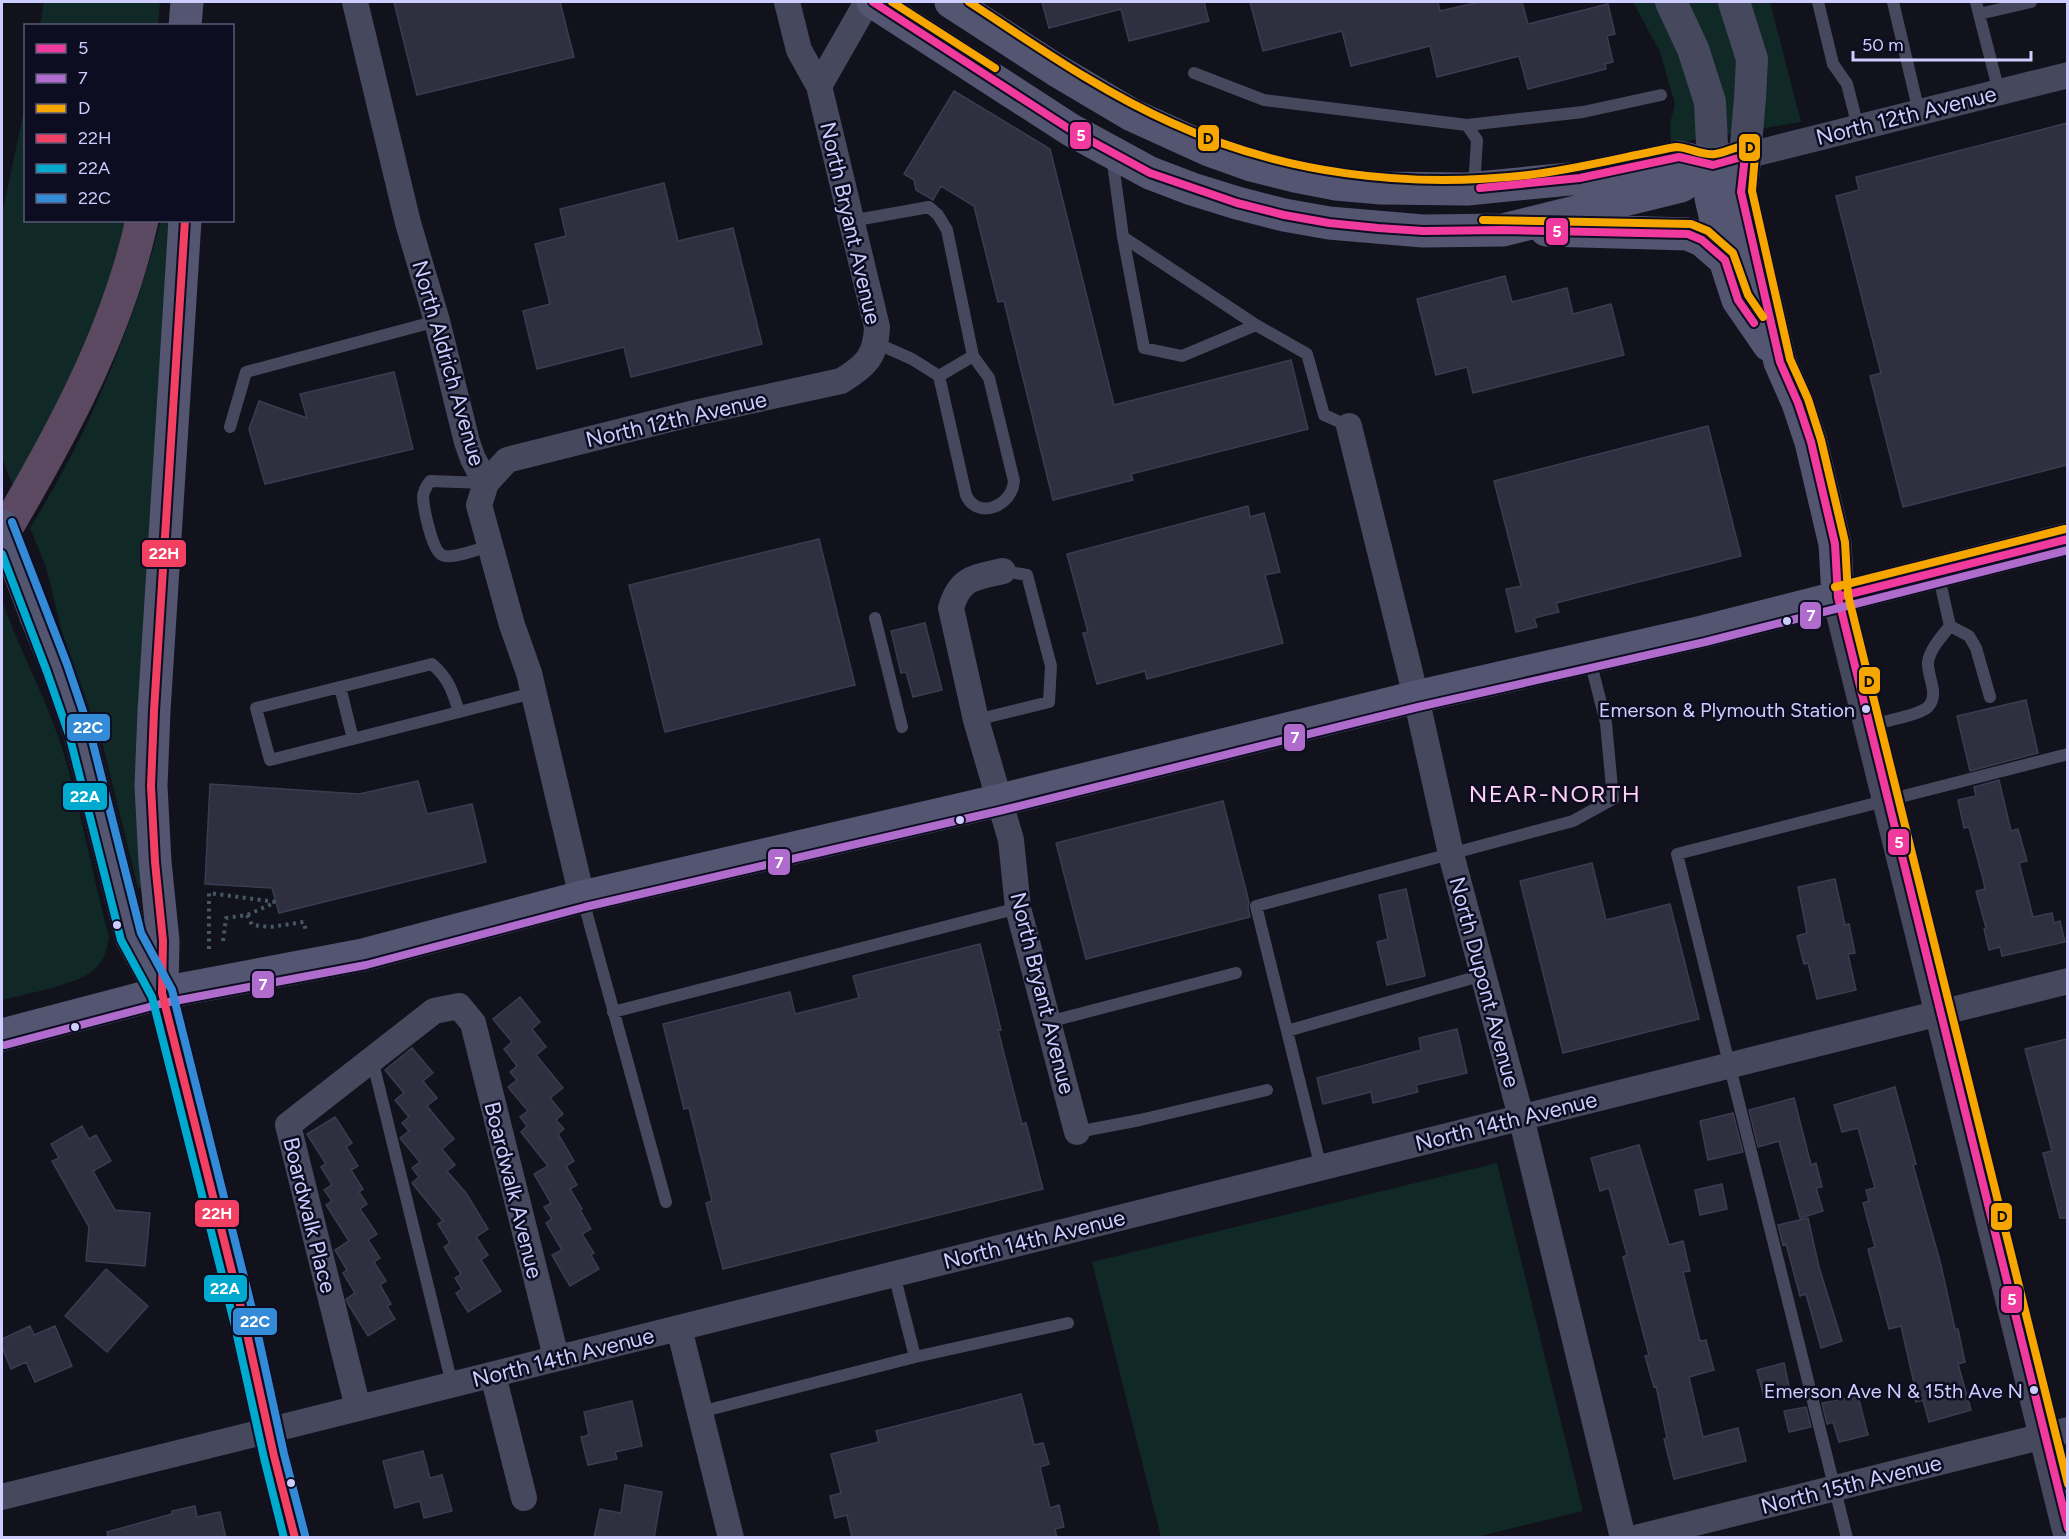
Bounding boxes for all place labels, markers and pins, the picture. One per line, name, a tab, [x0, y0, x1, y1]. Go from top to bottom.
unlabelled marker	[1781, 615, 1793, 627]
place label: Emerson & Plymouth Station	[1599, 698, 1855, 722]
marker: Emerson & Plymouth Station	[1860, 703, 1872, 715]
unlabelled marker	[954, 814, 966, 826]
unlabelled marker	[111, 919, 123, 931]
unlabelled marker	[69, 1021, 81, 1033]
place label: Emerson Ave N & 15th Ave N	[1764, 1379, 2023, 1403]
marker: Emerson Ave N & 15th Ave N	[2028, 1384, 2040, 1396]
unlabelled marker	[285, 1477, 297, 1489]

